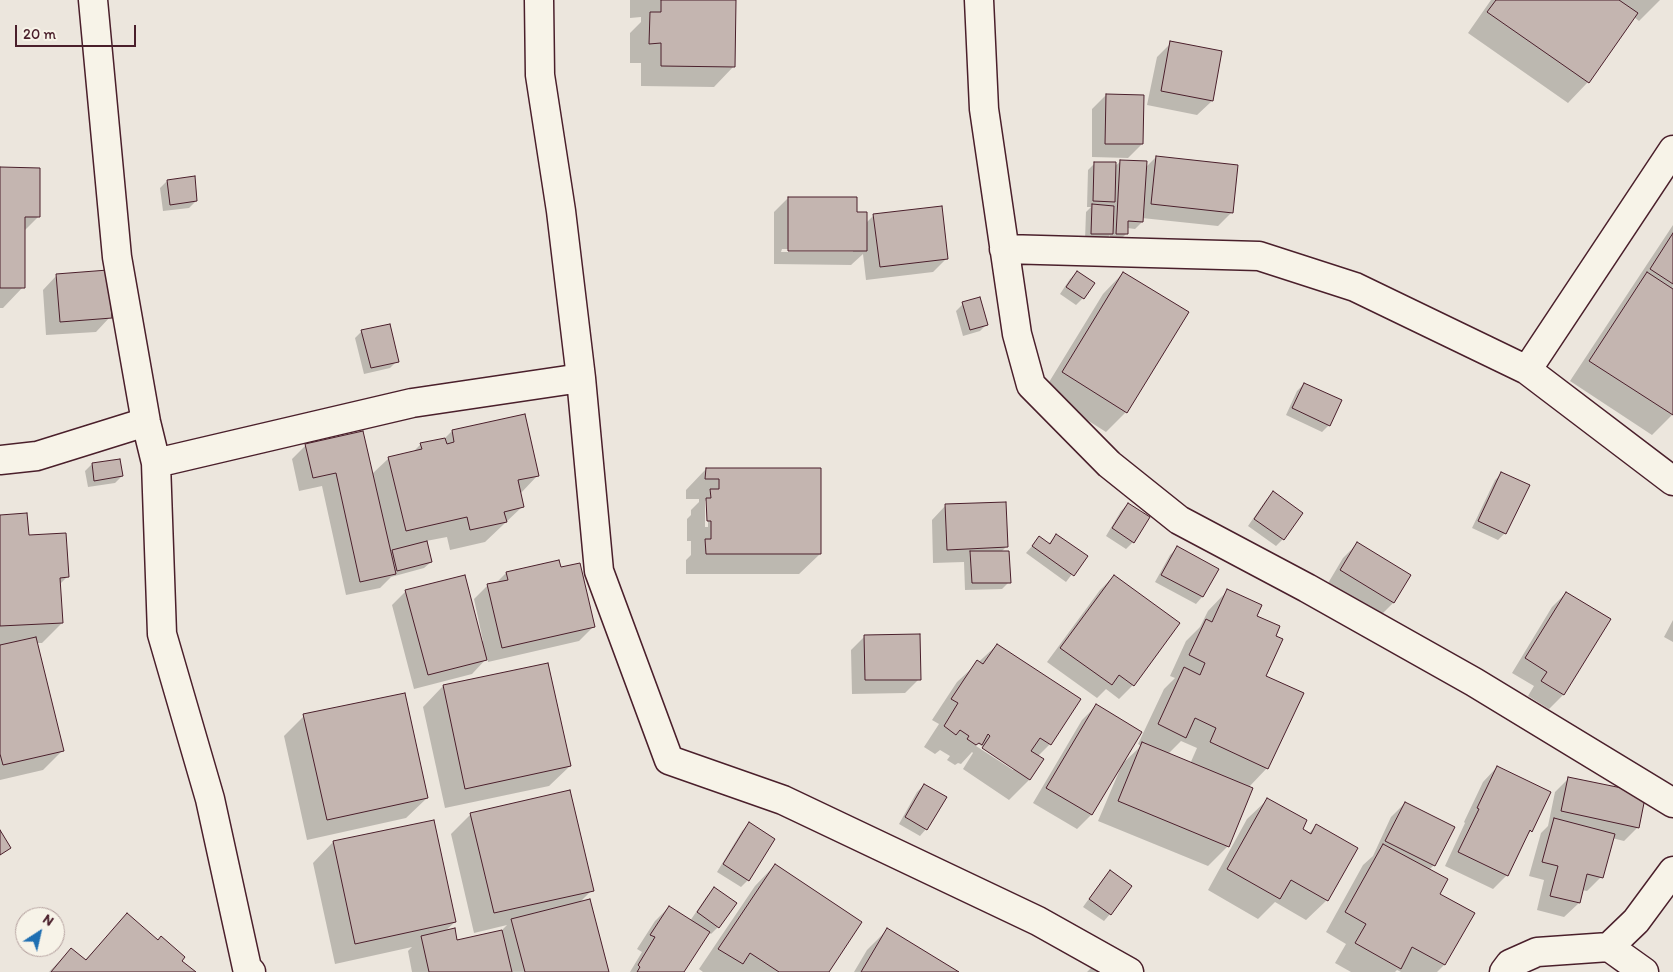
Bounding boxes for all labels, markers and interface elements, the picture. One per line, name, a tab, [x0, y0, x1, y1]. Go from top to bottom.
scale bar	[18, 15, 139, 47]
text: 20 m	[23, 25, 56, 43]
north arrow	[15, 907, 65, 957]
text: N	[40, 910, 57, 930]

